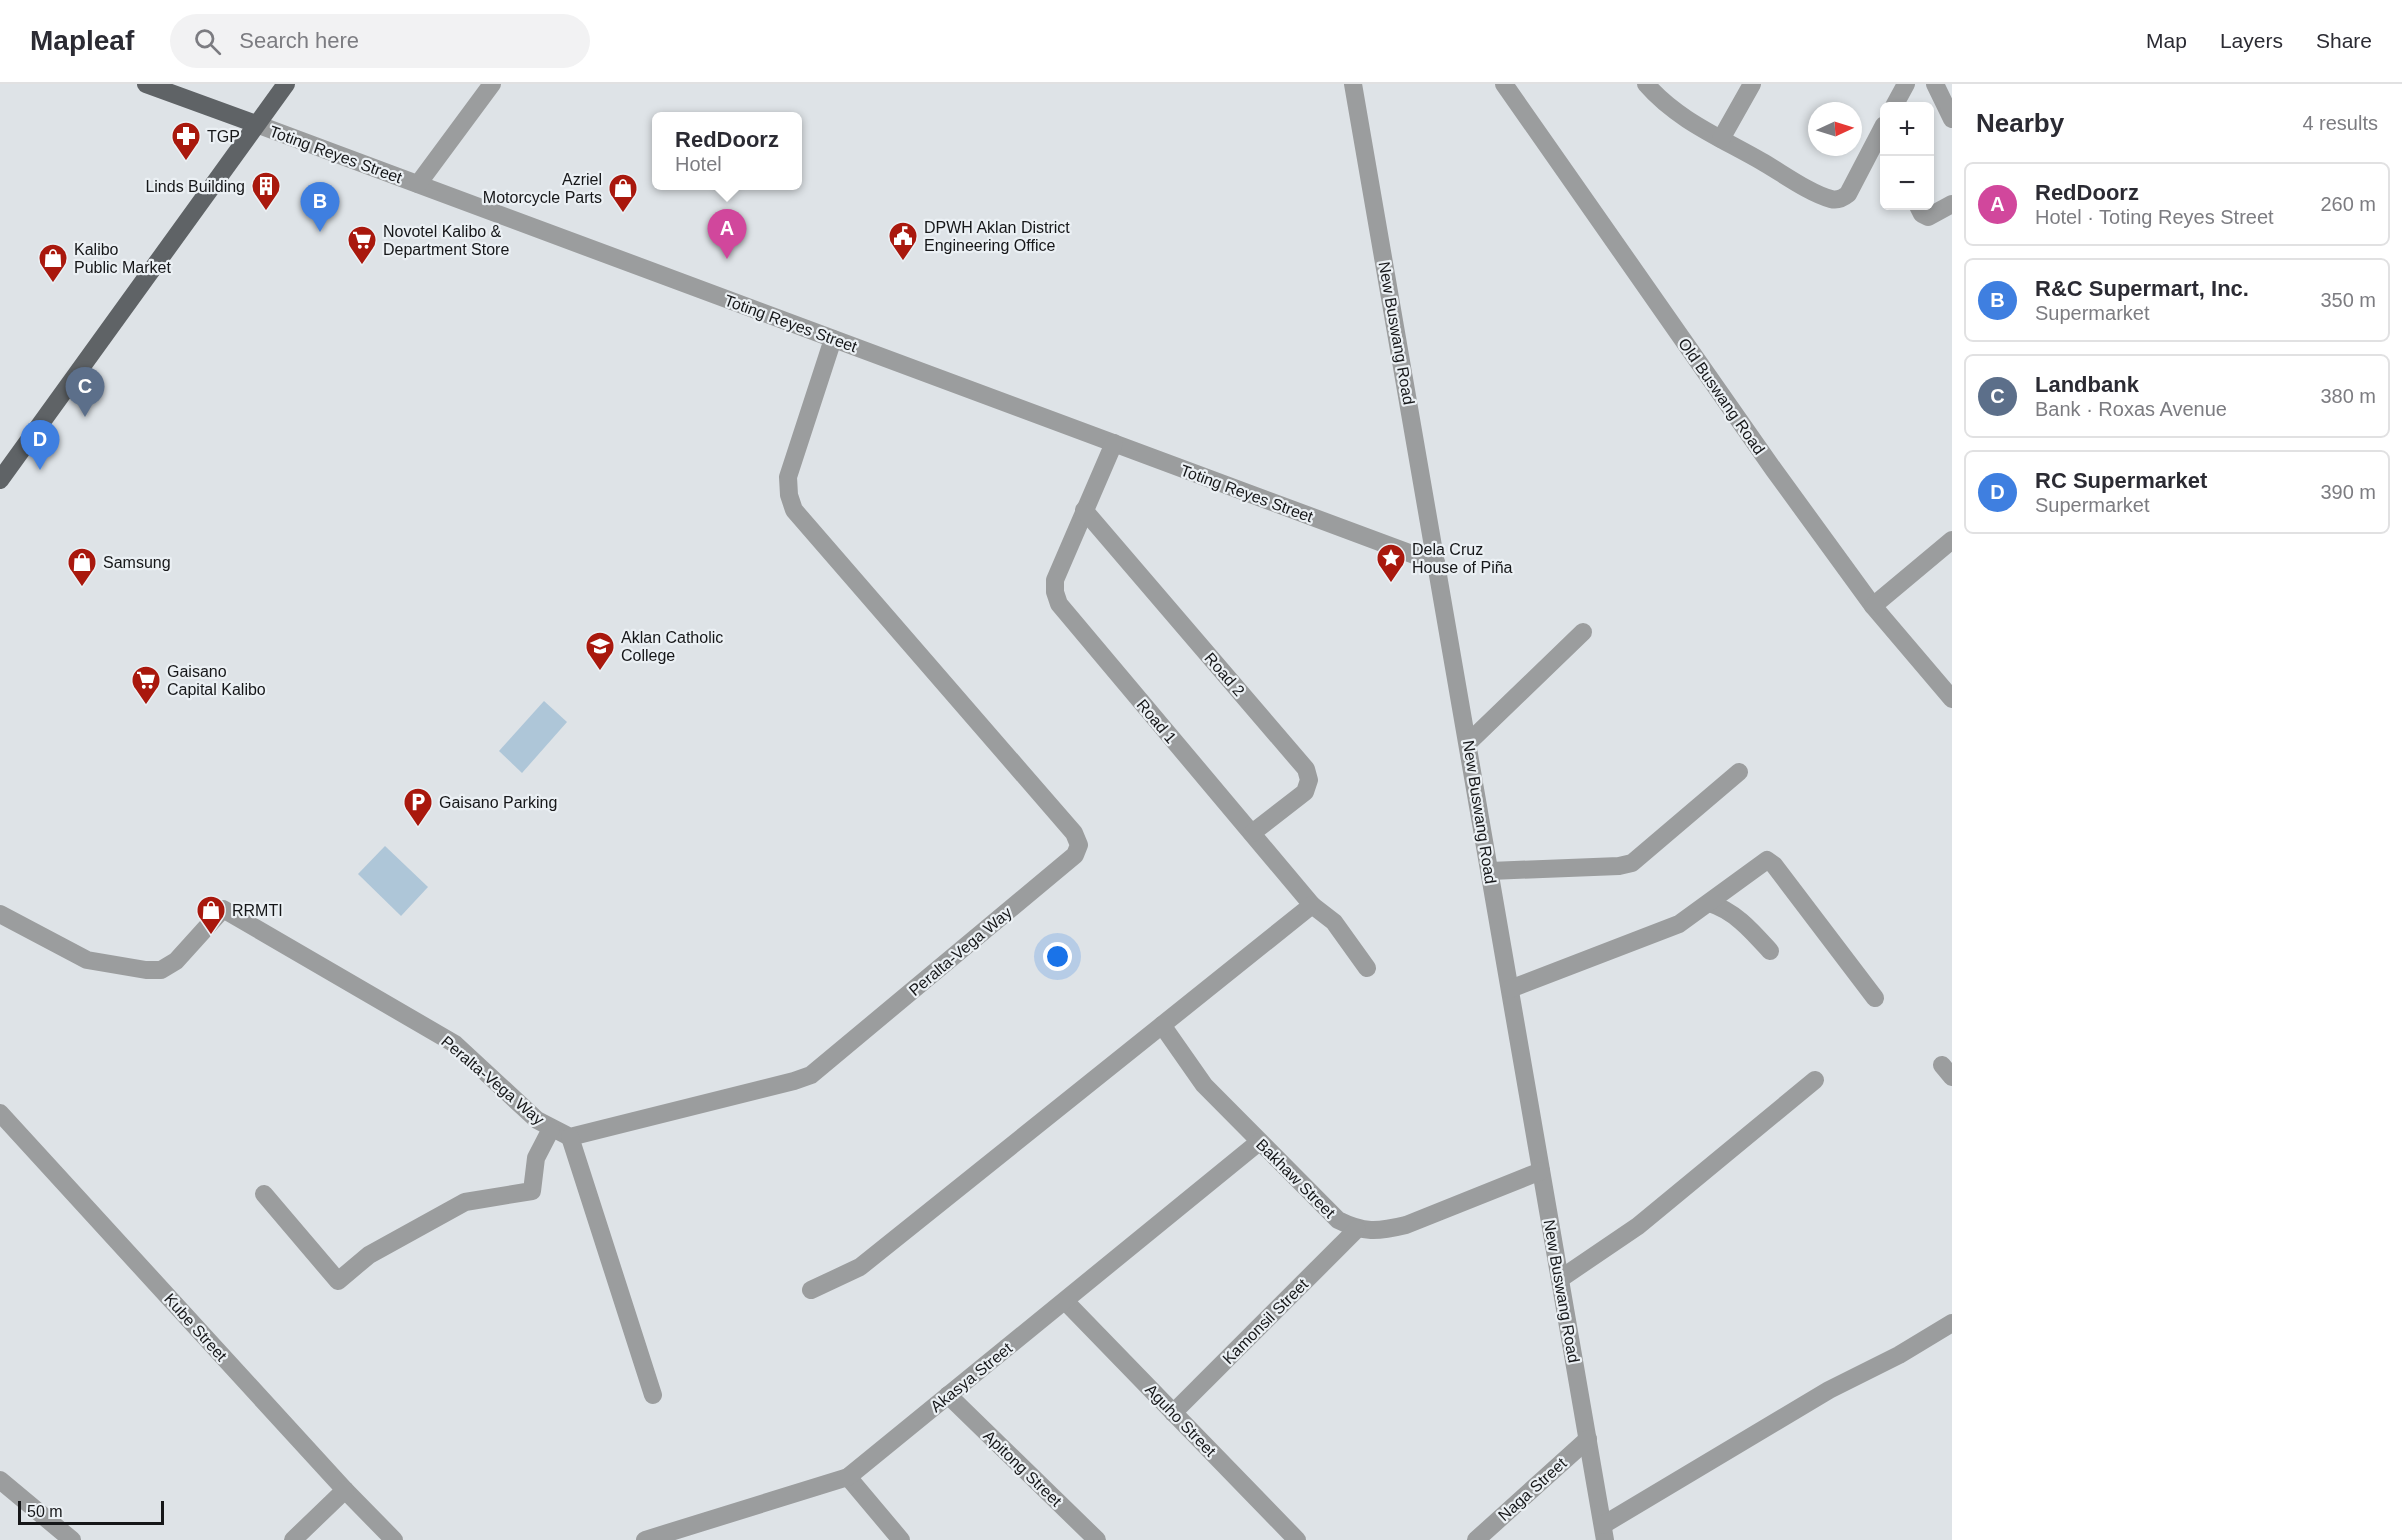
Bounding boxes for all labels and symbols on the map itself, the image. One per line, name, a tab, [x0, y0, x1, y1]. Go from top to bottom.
north arrow	[1808, 102, 1862, 156]
pharmacy icon: TGP	[170, 120, 202, 162]
street label: Toting Reyes Street	[267, 123, 405, 187]
place label: TGP	[207, 128, 240, 145]
building icon: Linds Building	[250, 170, 282, 212]
place label: Azriel Motorcycle Parts	[483, 171, 602, 206]
shop icon: Azriel Motorcycle Parts	[607, 172, 639, 214]
place label: Linds Building	[145, 178, 245, 195]
pin: B	[300, 182, 340, 232]
pin: A	[708, 210, 746, 259]
place label: DPWH Aklan District Engineering Office	[924, 219, 1070, 254]
public building icon: DPWH Aklan District Engineering Office	[887, 220, 919, 262]
place label: Novotel Kalibo & Department Store	[383, 223, 509, 258]
supermarket icon: Novotel Kalibo & Department Store	[346, 224, 378, 266]
place label: Kalibo Public Market	[74, 241, 171, 276]
shop icon: Kalibo Public Market	[37, 242, 69, 284]
street label: New Buswang Road	[1376, 260, 1417, 406]
street label: Toting Reyes Street	[722, 292, 860, 356]
street label: Old Buswang Road	[1675, 335, 1768, 458]
pin: C	[66, 368, 104, 417]
pin: D	[20, 420, 60, 470]
street label: Toting Reyes Street	[1178, 462, 1316, 526]
place label: Dela Cruz House of Piña	[1412, 541, 1513, 576]
place icon: Dela Cruz House of Piña	[1375, 542, 1407, 584]
shop icon: Samsung	[66, 546, 98, 588]
place label: Samsung	[103, 554, 171, 571]
place label: Aklan Catholic College	[621, 629, 723, 664]
school or university icon: Aklan Catholic College	[584, 630, 616, 672]
street label: Road 2	[1201, 649, 1248, 699]
place label: Gaisano Capital Kalibo	[167, 663, 266, 698]
supermarket icon: Gaisano Capital Kalibo	[130, 664, 162, 706]
street label: Road 1	[1134, 696, 1180, 747]
street label: New Buswang Road	[1460, 739, 1499, 885]
parking icon: Gaisano Parking	[402, 786, 434, 828]
place label: Gaisano Parking	[439, 794, 557, 811]
shop icon: RRMTI	[195, 894, 227, 936]
place label: RRMTI	[232, 902, 283, 919]
street label: Peralta-Vega Way	[906, 904, 1015, 999]
your location	[1043, 942, 1072, 971]
street label: Peralta-Vega Way	[438, 1033, 547, 1128]
street label: Bakhaw Street	[1253, 1136, 1339, 1222]
street label: New Buswang Road	[1541, 1218, 1582, 1364]
street label: Kamonsil Street	[1219, 1275, 1312, 1367]
street label: Kube Street	[161, 1290, 231, 1365]
street label: Akasya Street	[927, 1339, 1016, 1415]
street label: Aguho Street	[1142, 1381, 1220, 1460]
street label: Apitong Street	[980, 1427, 1065, 1510]
street label: Naga Street	[1495, 1454, 1570, 1524]
scale bar	[18, 1498, 164, 1526]

